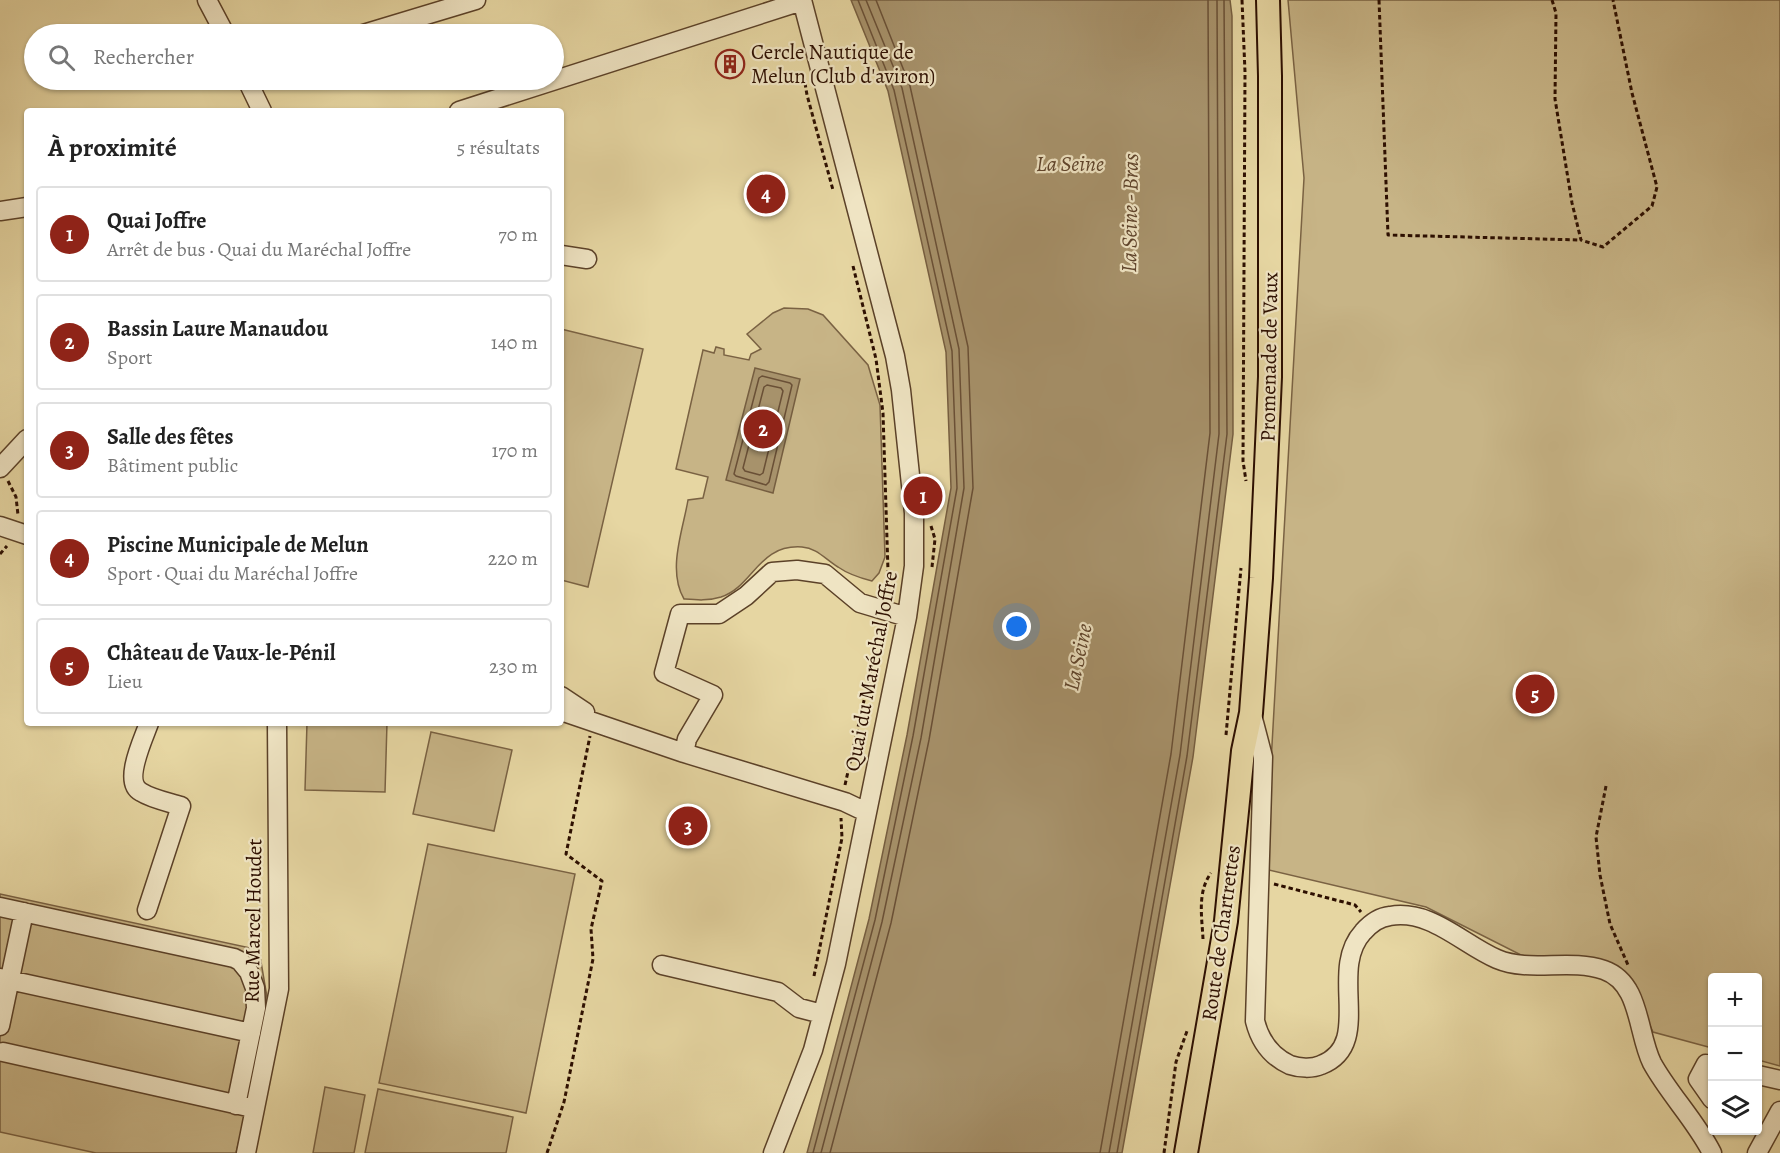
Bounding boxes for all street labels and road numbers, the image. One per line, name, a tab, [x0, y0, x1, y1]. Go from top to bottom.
street label: Promenade de Vaux	[1254, 272, 1284, 442]
street label: Quai du Maréchal Joffre	[838, 568, 904, 774]
street label: Rue Marcel Houdet	[238, 838, 268, 1003]
street label: Route de Chartrettes	[1195, 843, 1247, 1023]

